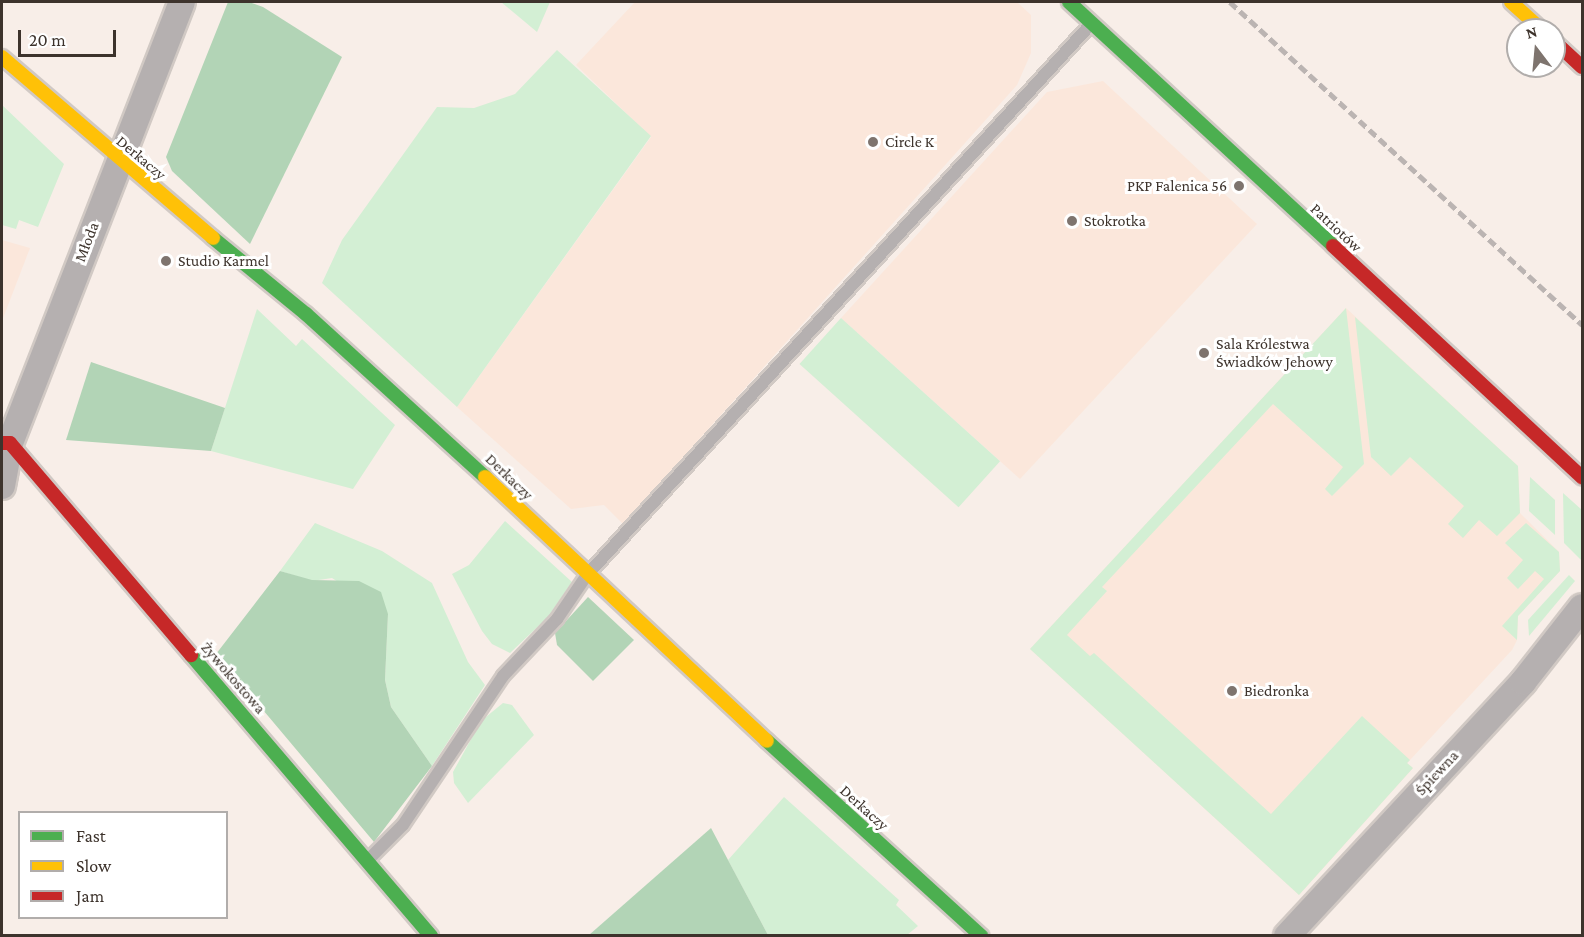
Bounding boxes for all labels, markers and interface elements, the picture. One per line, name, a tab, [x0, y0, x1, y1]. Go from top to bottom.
scale bar	[21, 18, 118, 56]
north arrow	[1506, 18, 1566, 78]
text: N	[1524, 22, 1539, 42]
text: 20 m	[29, 30, 66, 50]
street label: Derkaczy	[112, 132, 170, 184]
place label: Circle K	[885, 132, 934, 152]
marker: Circle K	[866, 135, 880, 149]
place label: PKP Falenica 56	[1127, 176, 1227, 196]
marker: PKP Falenica 56	[1232, 179, 1246, 193]
street label: Patriotów	[1306, 199, 1366, 257]
place label: Stokrotka	[1084, 211, 1146, 231]
marker: Stokrotka	[1065, 214, 1079, 228]
street label: Młoda	[71, 219, 103, 265]
place label: Studio Karmel	[178, 251, 269, 271]
marker: Studio Karmel	[159, 254, 173, 268]
place label: Sala Królestwa Świadków Jehowy	[1216, 334, 1333, 372]
marker: Sala Królestwa Świadków Jehowy	[1197, 346, 1211, 360]
street label: Derkaczy	[481, 450, 537, 504]
street label: Żywokostowa	[197, 638, 269, 718]
place label: Biedronka	[1244, 681, 1309, 701]
marker: Biedronka	[1225, 684, 1239, 698]
street label: Śpiewna	[1411, 746, 1463, 800]
street label: Derkaczy	[836, 781, 892, 835]
legend	[18, 811, 228, 919]
text: Fast	[76, 826, 106, 846]
text: Slow	[76, 856, 111, 876]
text: Jam	[76, 886, 104, 906]

